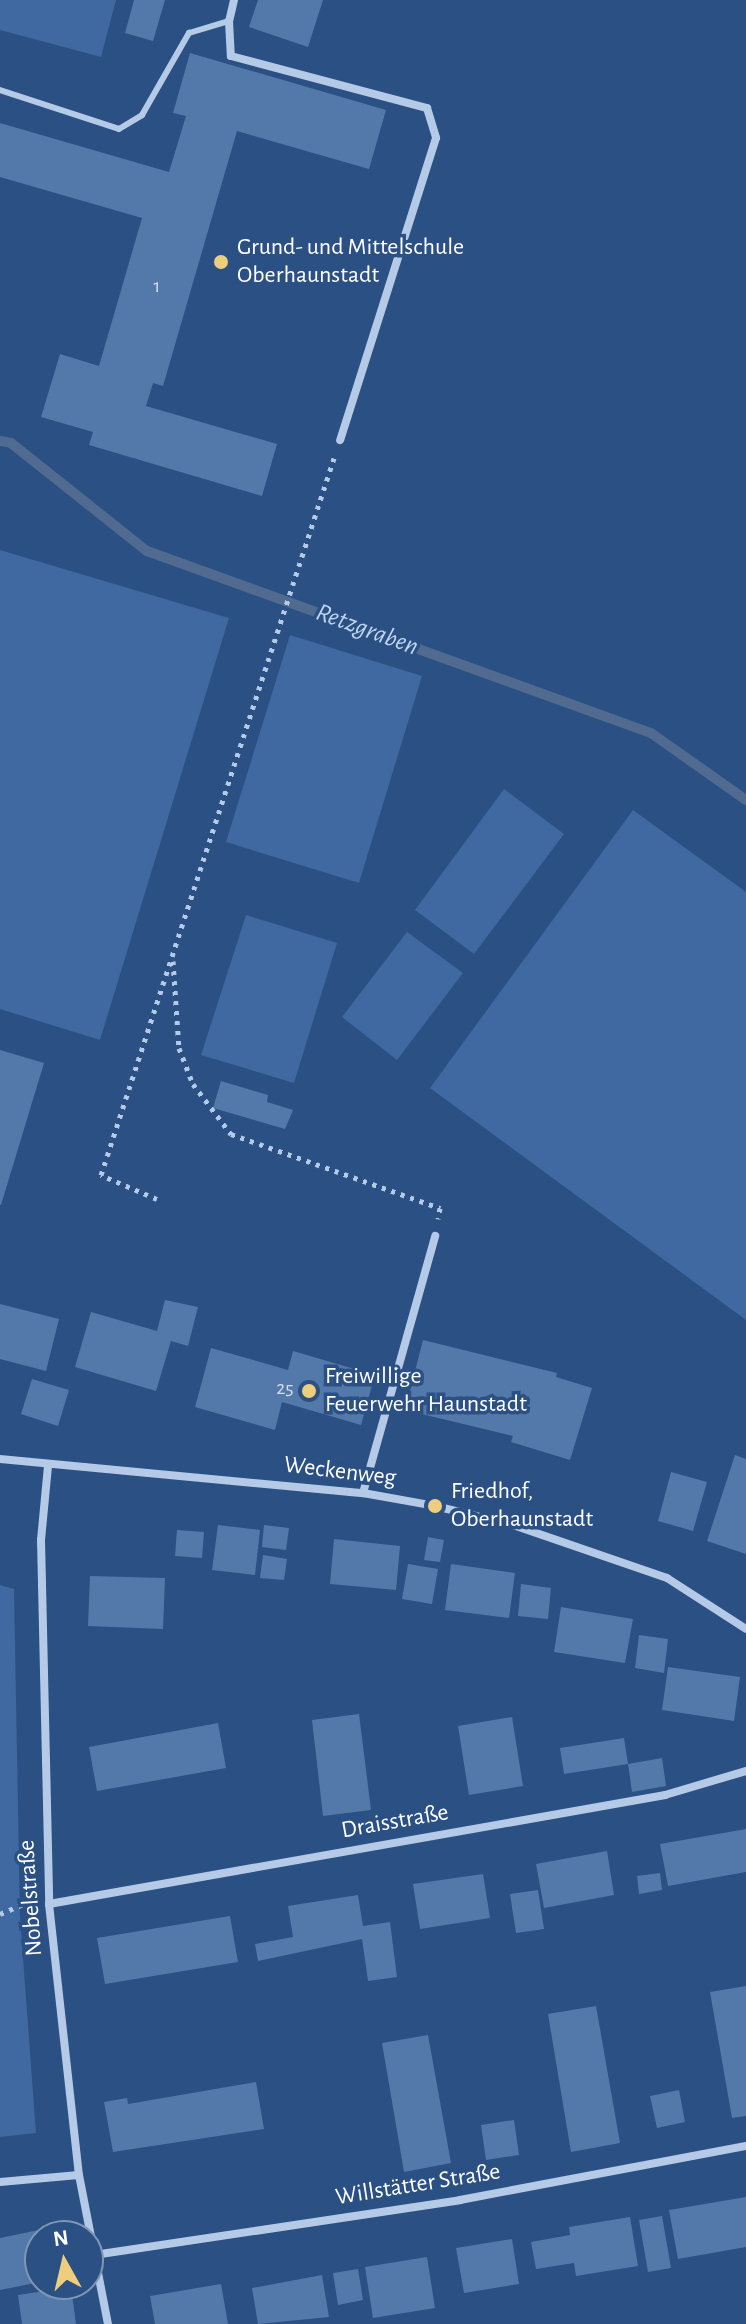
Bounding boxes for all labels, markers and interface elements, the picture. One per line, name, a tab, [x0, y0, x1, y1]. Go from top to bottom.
place label: Grund- und Mittelschule Oberhaunstadt	[237, 234, 464, 290]
marker: Grund- und Mittelschule Oberhaunstadt	[212, 253, 230, 271]
house number: 1	[154, 274, 160, 298]
water label: Retzgraben	[312, 597, 422, 663]
place label: Freiwillige Feuerwehr Haunstadt	[325, 1363, 527, 1419]
house number: 25	[276, 1376, 294, 1400]
marker: Freiwillige Feuerwehr Haunstadt	[300, 1382, 318, 1400]
street label: Weckenweg	[282, 1451, 398, 1493]
place label: Friedhof, Oberhaunstadt	[451, 1478, 593, 1534]
marker: Friedhof, Oberhaunstadt	[426, 1497, 444, 1515]
street label: Draisstraße	[339, 1798, 451, 1846]
street label: Nobelstraße	[13, 1839, 49, 1957]
street label: Willstätter Straße	[334, 2158, 502, 2212]
north arrow	[24, 2220, 104, 2300]
text: N	[52, 2226, 70, 2250]

